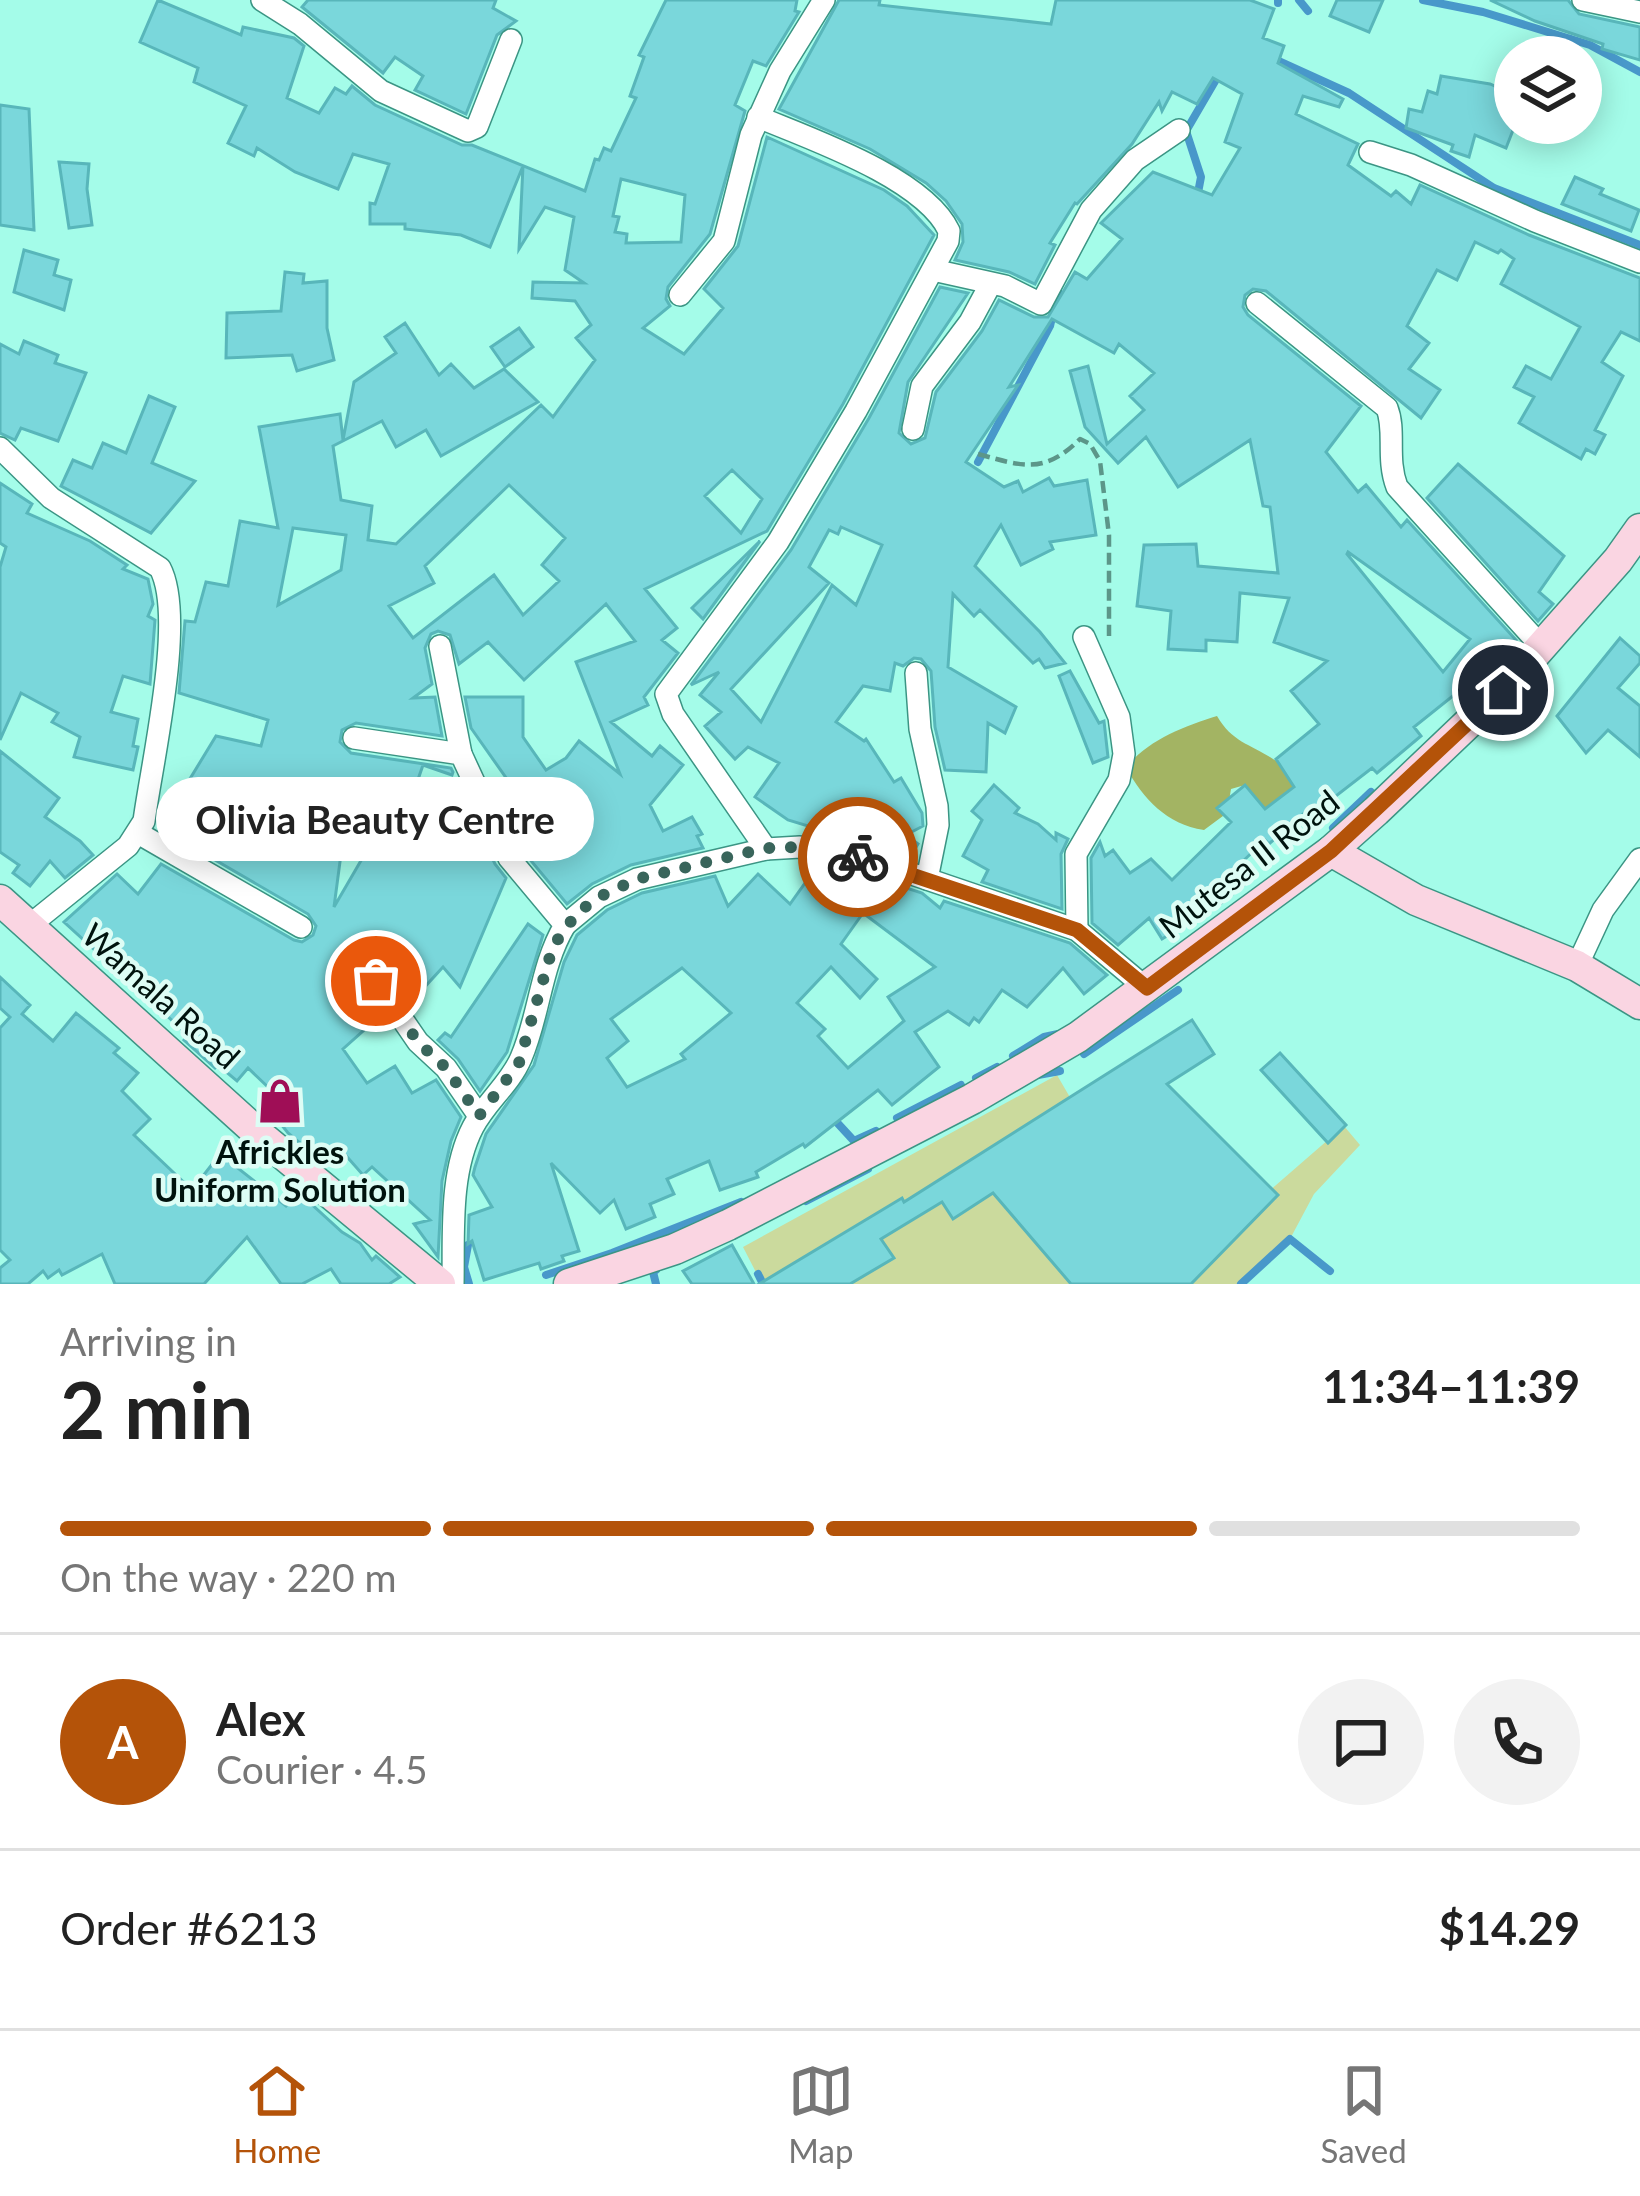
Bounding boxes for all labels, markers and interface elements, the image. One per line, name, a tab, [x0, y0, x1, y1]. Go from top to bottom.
map controls	[1494, 36, 1602, 144]
button: layers	[1494, 36, 1602, 144]
pin	[1452, 639, 1554, 741]
icon: home	[1470, 657, 1536, 723]
callout: Olivia Beauty Centre	[157, 777, 595, 861]
street label: Mutesa II Road	[1150, 781, 1346, 946]
text: Olivia Beauty Centre	[195, 796, 555, 842]
courier	[798, 797, 918, 917]
icon: bike	[825, 824, 891, 890]
street label: Wamala Road	[75, 914, 249, 1076]
pin	[325, 930, 427, 1032]
icon: bag	[343, 948, 409, 1014]
shop icon: Africkles Uniform Solution	[255, 1076, 305, 1126]
place label: Africkles Uniform Solution	[154, 1131, 406, 1209]
text: Arriving in	[60, 1318, 237, 1364]
text: 11:34–11:39	[1322, 1359, 1580, 1413]
text: 2 min	[60, 1362, 253, 1456]
text: On the way · 220 m	[60, 1554, 397, 1600]
button: chat	[1298, 1679, 1424, 1805]
button: phone	[1454, 1679, 1580, 1805]
text: Alex	[216, 1692, 306, 1746]
text: A	[107, 1715, 139, 1769]
text: Courier · 4.5	[216, 1746, 428, 1792]
text: Order #6213	[60, 1901, 318, 1955]
text: $14.29	[1439, 1901, 1580, 1955]
tab: Home	[233, 2058, 321, 2170]
tab: Map	[788, 2058, 854, 2170]
tab: Saved	[1320, 2058, 1407, 2170]

